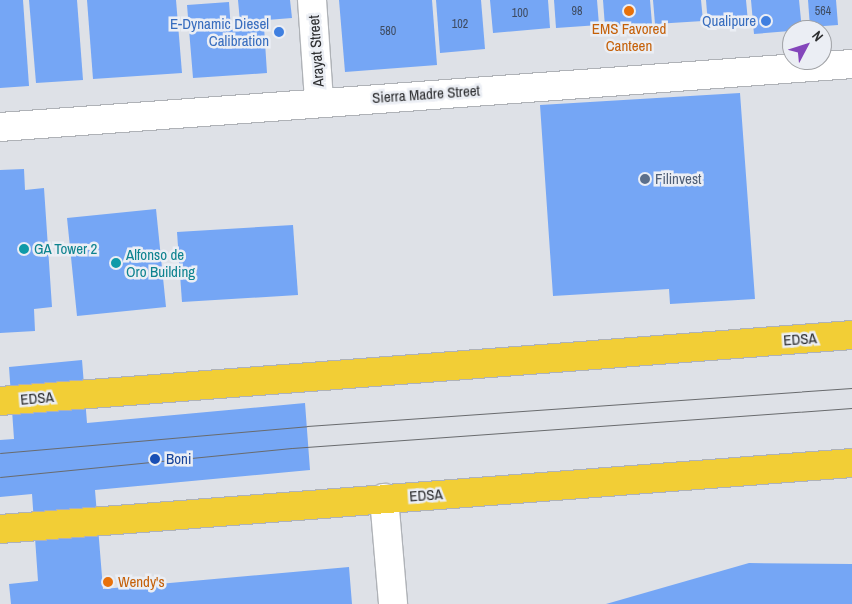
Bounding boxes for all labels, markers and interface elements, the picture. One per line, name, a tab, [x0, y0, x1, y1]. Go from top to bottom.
house number: 98	[572, 5, 582, 19]
marker: EMS Favored Canteen	[623, 5, 635, 17]
house number: 564	[815, 5, 831, 19]
house number: 100	[512, 7, 528, 21]
place label: Qualipure	[702, 12, 756, 30]
place label: E-Dynamic Diesel Calibration	[170, 14, 269, 49]
street label: Arayat Street	[305, 15, 327, 87]
marker: Qualipure	[760, 15, 772, 27]
house number: 102	[452, 18, 468, 32]
place label: EMS Favored Canteen	[592, 19, 666, 54]
north arrow	[782, 20, 832, 70]
house number: 580	[380, 25, 396, 39]
marker: E-Dynamic Diesel Calibration	[273, 26, 285, 38]
text: N	[808, 27, 827, 45]
street label: Sierra Madre Street	[371, 81, 481, 107]
place label: Filinvest	[655, 170, 701, 188]
marker: Filinvest	[639, 173, 651, 185]
place label: GA Tower 2	[34, 240, 98, 258]
marker: GA Tower 2	[18, 243, 30, 255]
place label: Alfonso de Oro Building	[126, 245, 195, 280]
marker: Alfonso de Oro Building	[110, 257, 122, 269]
street label: EDSA	[783, 329, 817, 349]
street label: EDSA	[20, 388, 54, 408]
place label: Boni	[166, 450, 191, 468]
marker: Boni	[148, 452, 162, 466]
street label: EDSA	[409, 485, 443, 505]
place label: Wendy's	[118, 573, 165, 591]
marker: Wendy's	[102, 576, 114, 588]

